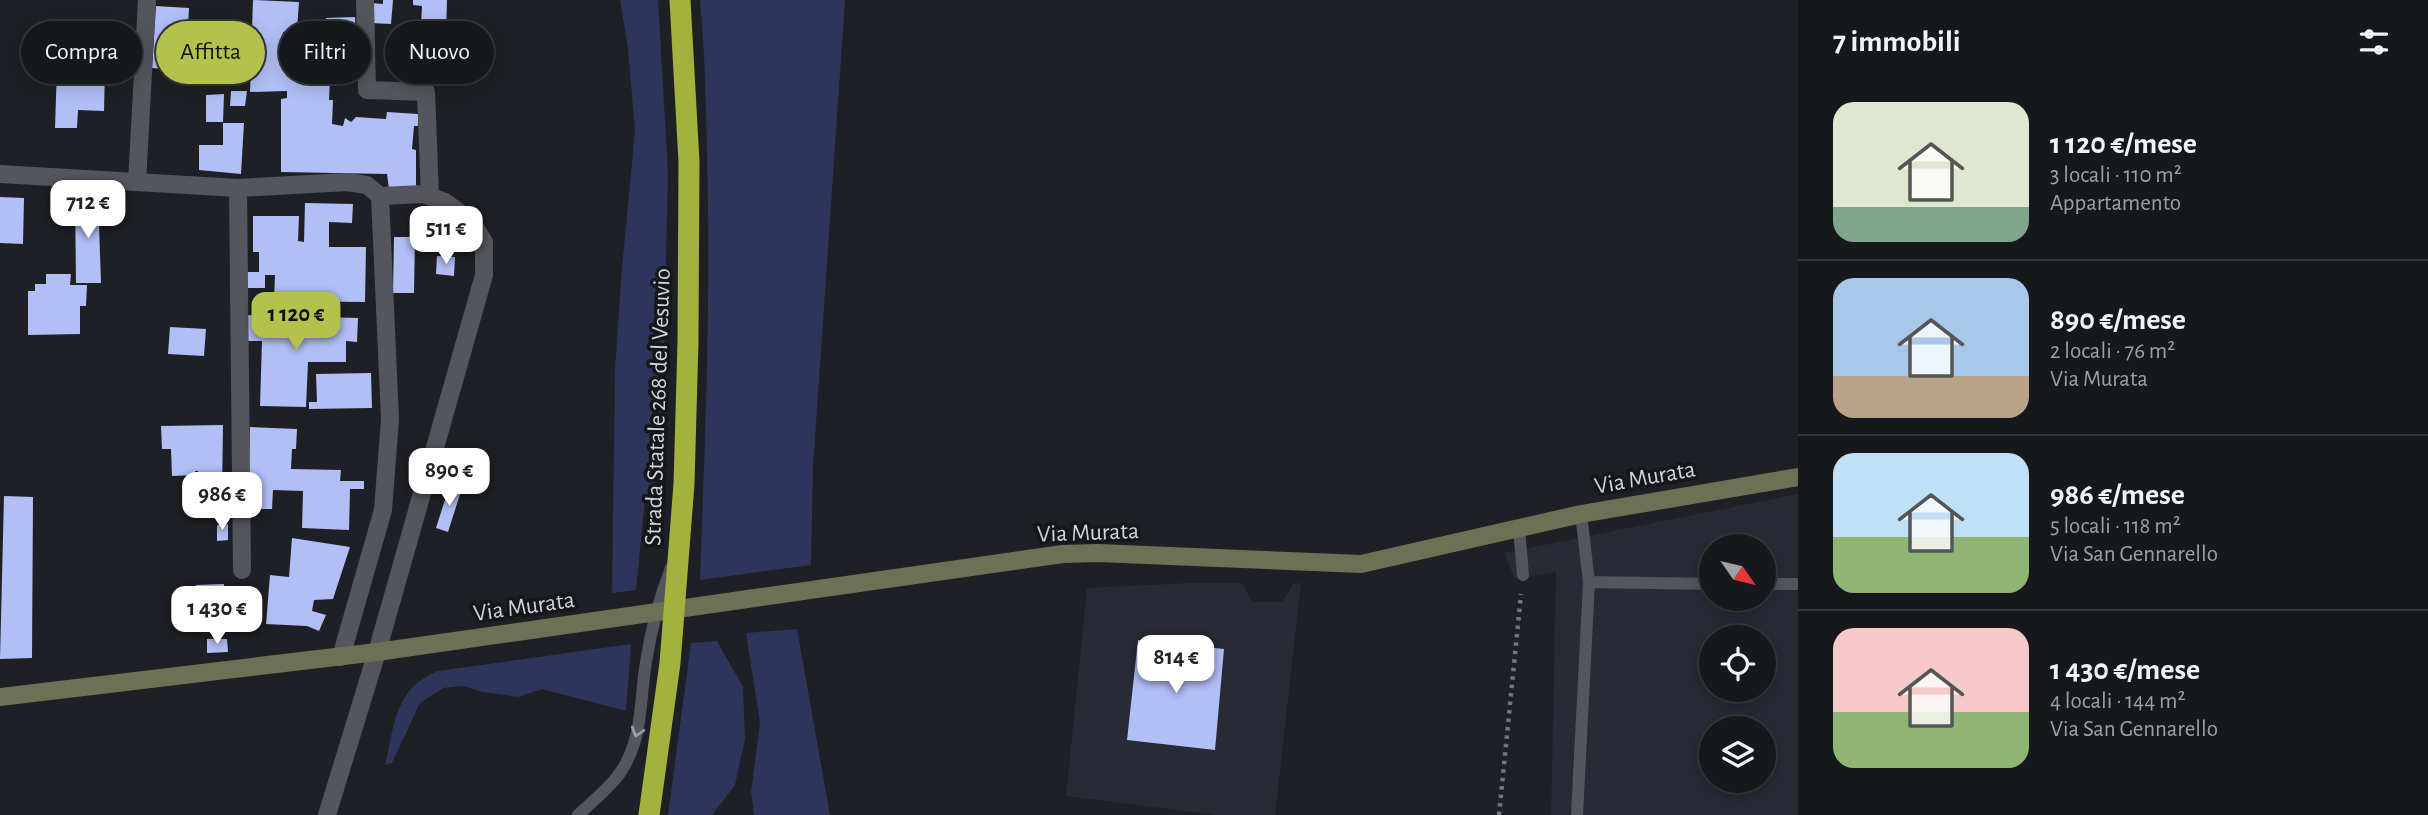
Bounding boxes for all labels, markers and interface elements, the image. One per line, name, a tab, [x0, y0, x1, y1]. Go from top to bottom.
chip: Compra	[21, 21, 142, 84]
chip: Affitta	[156, 21, 265, 84]
chip: Filtri	[279, 21, 371, 84]
chip: Nuovo	[385, 21, 494, 84]
icon: filters	[2355, 23, 2393, 61]
text: 7 immobili	[1833, 27, 1961, 57]
text: 1 120 €/mese	[2050, 129, 2197, 159]
icon: home	[1889, 130, 1973, 214]
text: 3 locali · 110 m²	[2050, 164, 2182, 187]
pin: 712 €	[39, 180, 137, 240]
text: 712 €	[66, 191, 110, 214]
text: Appartamento	[2050, 192, 2181, 215]
pin: 511 €	[397, 206, 495, 266]
text: 511 €	[426, 217, 466, 240]
street label: Strada Statale 268 del Vesuvio	[641, 268, 675, 546]
pin: 1 120 €	[231, 292, 361, 352]
text: 1 120 €	[267, 303, 325, 326]
text: 890 €/mese	[2050, 305, 2186, 335]
icon: home	[1889, 306, 1973, 390]
text: 2 locali · 76 m²	[2050, 340, 2175, 363]
text: Via Murata	[2050, 368, 2148, 391]
pin: 890 €	[400, 448, 498, 508]
street label: Via Murata	[1593, 457, 1697, 499]
text: 890 €	[425, 459, 473, 482]
pin: 986 €	[173, 472, 271, 532]
text: 986 €/mese	[2050, 480, 2185, 510]
icon: home	[1889, 481, 1973, 565]
text: 986 €	[198, 483, 246, 506]
text: 5 locali · 118 m²	[2050, 515, 2181, 538]
street label: Via Murata	[1037, 519, 1139, 547]
north arrow	[1699, 534, 1776, 611]
map controls	[1699, 534, 1776, 793]
text: Via San Gennarello	[2050, 543, 2218, 566]
pin: 1 430 €	[152, 586, 282, 646]
street label: Via Murata	[472, 588, 576, 626]
text: 1 430 €	[187, 597, 247, 620]
button: locate	[1699, 625, 1776, 702]
pin: 814 €	[1127, 636, 1225, 695]
text: 814 €	[1153, 646, 1199, 669]
text: 1 430 €/mese	[2050, 655, 2200, 685]
icon: home	[1889, 656, 1973, 740]
text: 4 locali · 144 m²	[2050, 690, 2185, 713]
button: layers	[1699, 716, 1776, 793]
text: Via San Gennarello	[2050, 718, 2218, 741]
one-way arrow	[630, 726, 645, 738]

